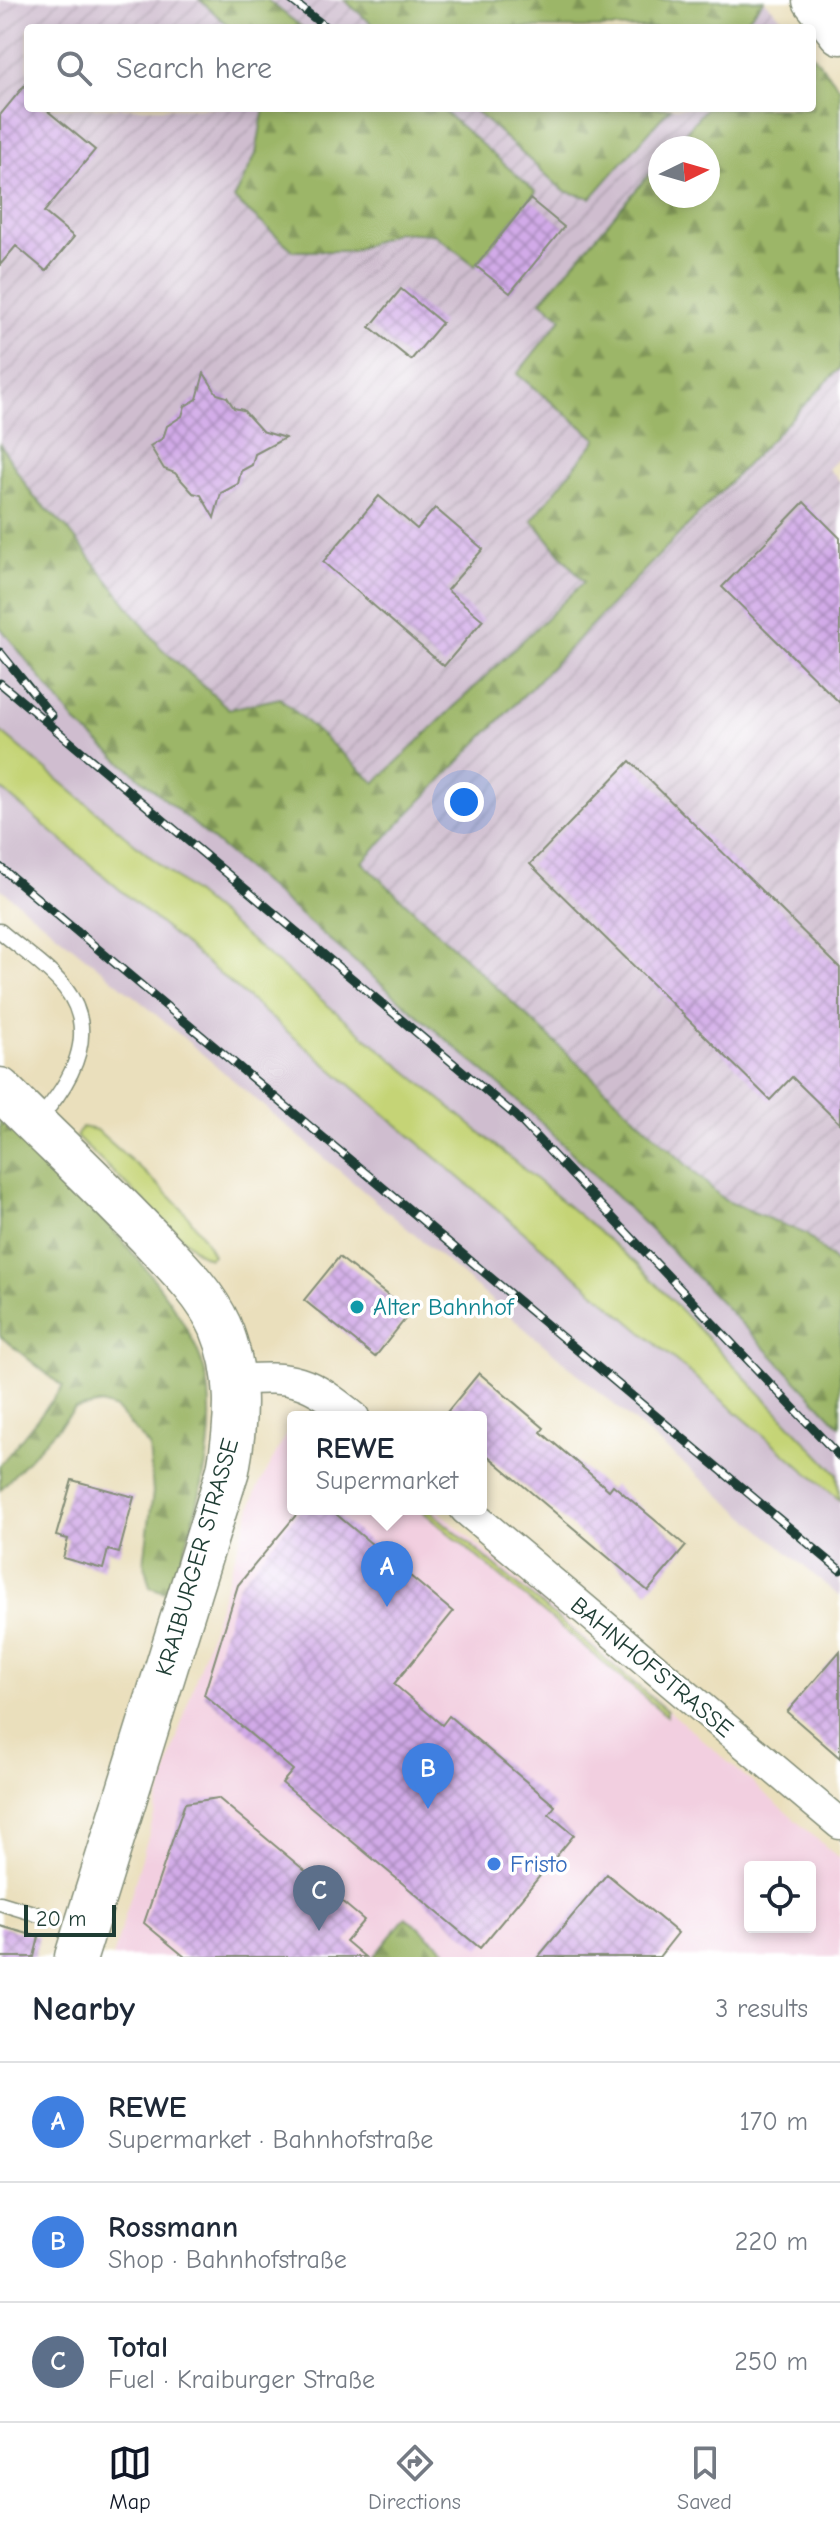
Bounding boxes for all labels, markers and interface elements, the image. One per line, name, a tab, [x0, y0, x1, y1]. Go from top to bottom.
search box	[24, 24, 816, 112]
icon: search	[52, 46, 96, 90]
text: Search here	[116, 51, 272, 86]
north arrow	[648, 136, 720, 208]
your location	[444, 782, 484, 822]
place label: Alter Bahnhof	[373, 1293, 515, 1321]
marker: Alter Bahnhof	[348, 1298, 366, 1316]
popup	[287, 1411, 487, 1515]
text: REWE	[316, 1431, 394, 1466]
street label: KRAIBURGER STRASSE	[150, 1435, 244, 1679]
text: Supermarket	[316, 1466, 458, 1496]
pin: A	[361, 1541, 413, 1607]
street label: BAHNHOFSTRASSE	[565, 1591, 739, 1743]
pin: B	[402, 1743, 454, 1809]
place label: Fristo	[510, 1850, 568, 1878]
marker: Fristo	[485, 1855, 503, 1873]
map controls	[744, 1861, 816, 1933]
button: locate	[744, 1861, 816, 1933]
pin: C	[293, 1865, 345, 1931]
scale bar	[24, 1901, 116, 1937]
text: 20 m	[36, 1906, 86, 1932]
text: Nearby	[32, 1989, 135, 2029]
text: 3 results	[715, 1994, 808, 2024]
text: REWE	[108, 2090, 186, 2125]
text: A	[51, 2107, 65, 2137]
text: 170 m	[739, 2107, 808, 2137]
text: Supermarket · Bahnhofstraße	[108, 2125, 433, 2155]
text: Rossmann	[108, 2210, 238, 2245]
text: B	[50, 2227, 66, 2257]
text: 220 m	[735, 2227, 808, 2257]
text: Shop · Bahnhofstraße	[108, 2245, 347, 2275]
text: Total	[108, 2330, 168, 2365]
text: C	[50, 2347, 66, 2377]
text: 250 m	[734, 2347, 808, 2377]
text: Fuel · Kraiburger Straße	[108, 2365, 375, 2395]
tab: Map	[108, 2441, 152, 2515]
tab: Directions	[368, 2441, 461, 2515]
tab: Saved	[677, 2441, 732, 2515]

